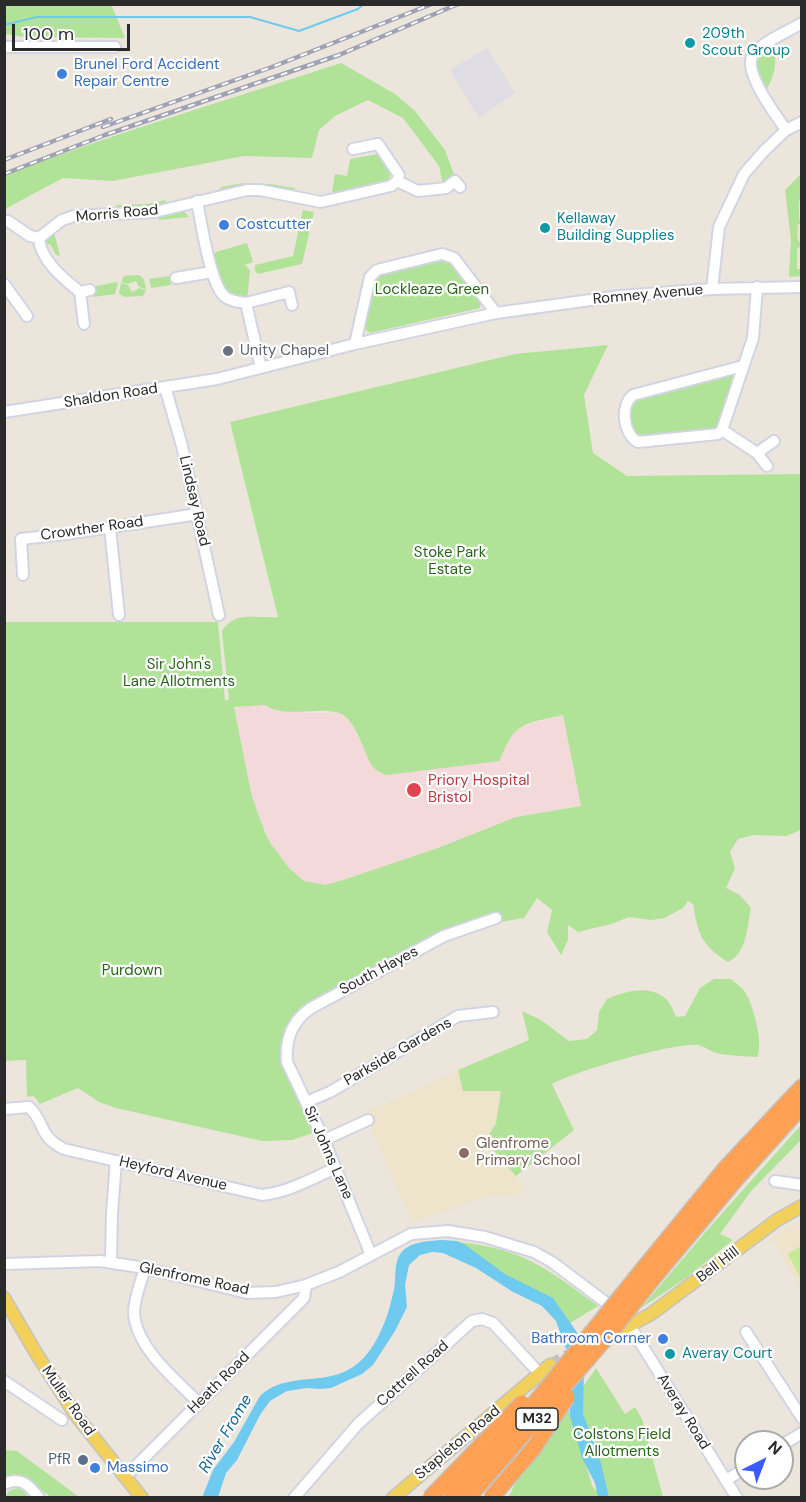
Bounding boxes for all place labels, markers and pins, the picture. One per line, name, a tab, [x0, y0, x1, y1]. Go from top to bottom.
place label: 209th Scout Group	[702, 25, 790, 60]
marker: 209th Scout Group	[683, 36, 697, 50]
place label: Brunel Ford Accident Repair Centre	[74, 56, 220, 91]
marker: Brunel Ford Accident Repair Centre	[55, 67, 69, 81]
place label: Kellaway Building Supplies	[557, 210, 675, 245]
place label: Costcutter	[236, 216, 311, 234]
marker: Costcutter	[217, 218, 231, 232]
marker: Kellaway Building Supplies	[538, 221, 552, 235]
place label: Unity Chapel	[240, 342, 329, 360]
marker: Unity Chapel	[221, 344, 235, 358]
place label: Priory Hospital Bristol	[428, 772, 530, 807]
marker: Priory Hospital Bristol	[405, 781, 423, 799]
place label: Glenfrome Primary School	[476, 1135, 580, 1170]
marker: Glenfrome Primary School	[457, 1146, 471, 1160]
place label: Bathroom Corner	[531, 1330, 651, 1348]
marker: Bathroom Corner	[656, 1332, 670, 1346]
place label: Averay Court	[682, 1345, 773, 1363]
marker: Averay Court	[663, 1347, 677, 1361]
place label: PfR	[48, 1451, 71, 1469]
marker: PfR	[76, 1453, 90, 1467]
place label: Massimo	[107, 1459, 169, 1477]
marker: Massimo	[88, 1461, 102, 1475]

